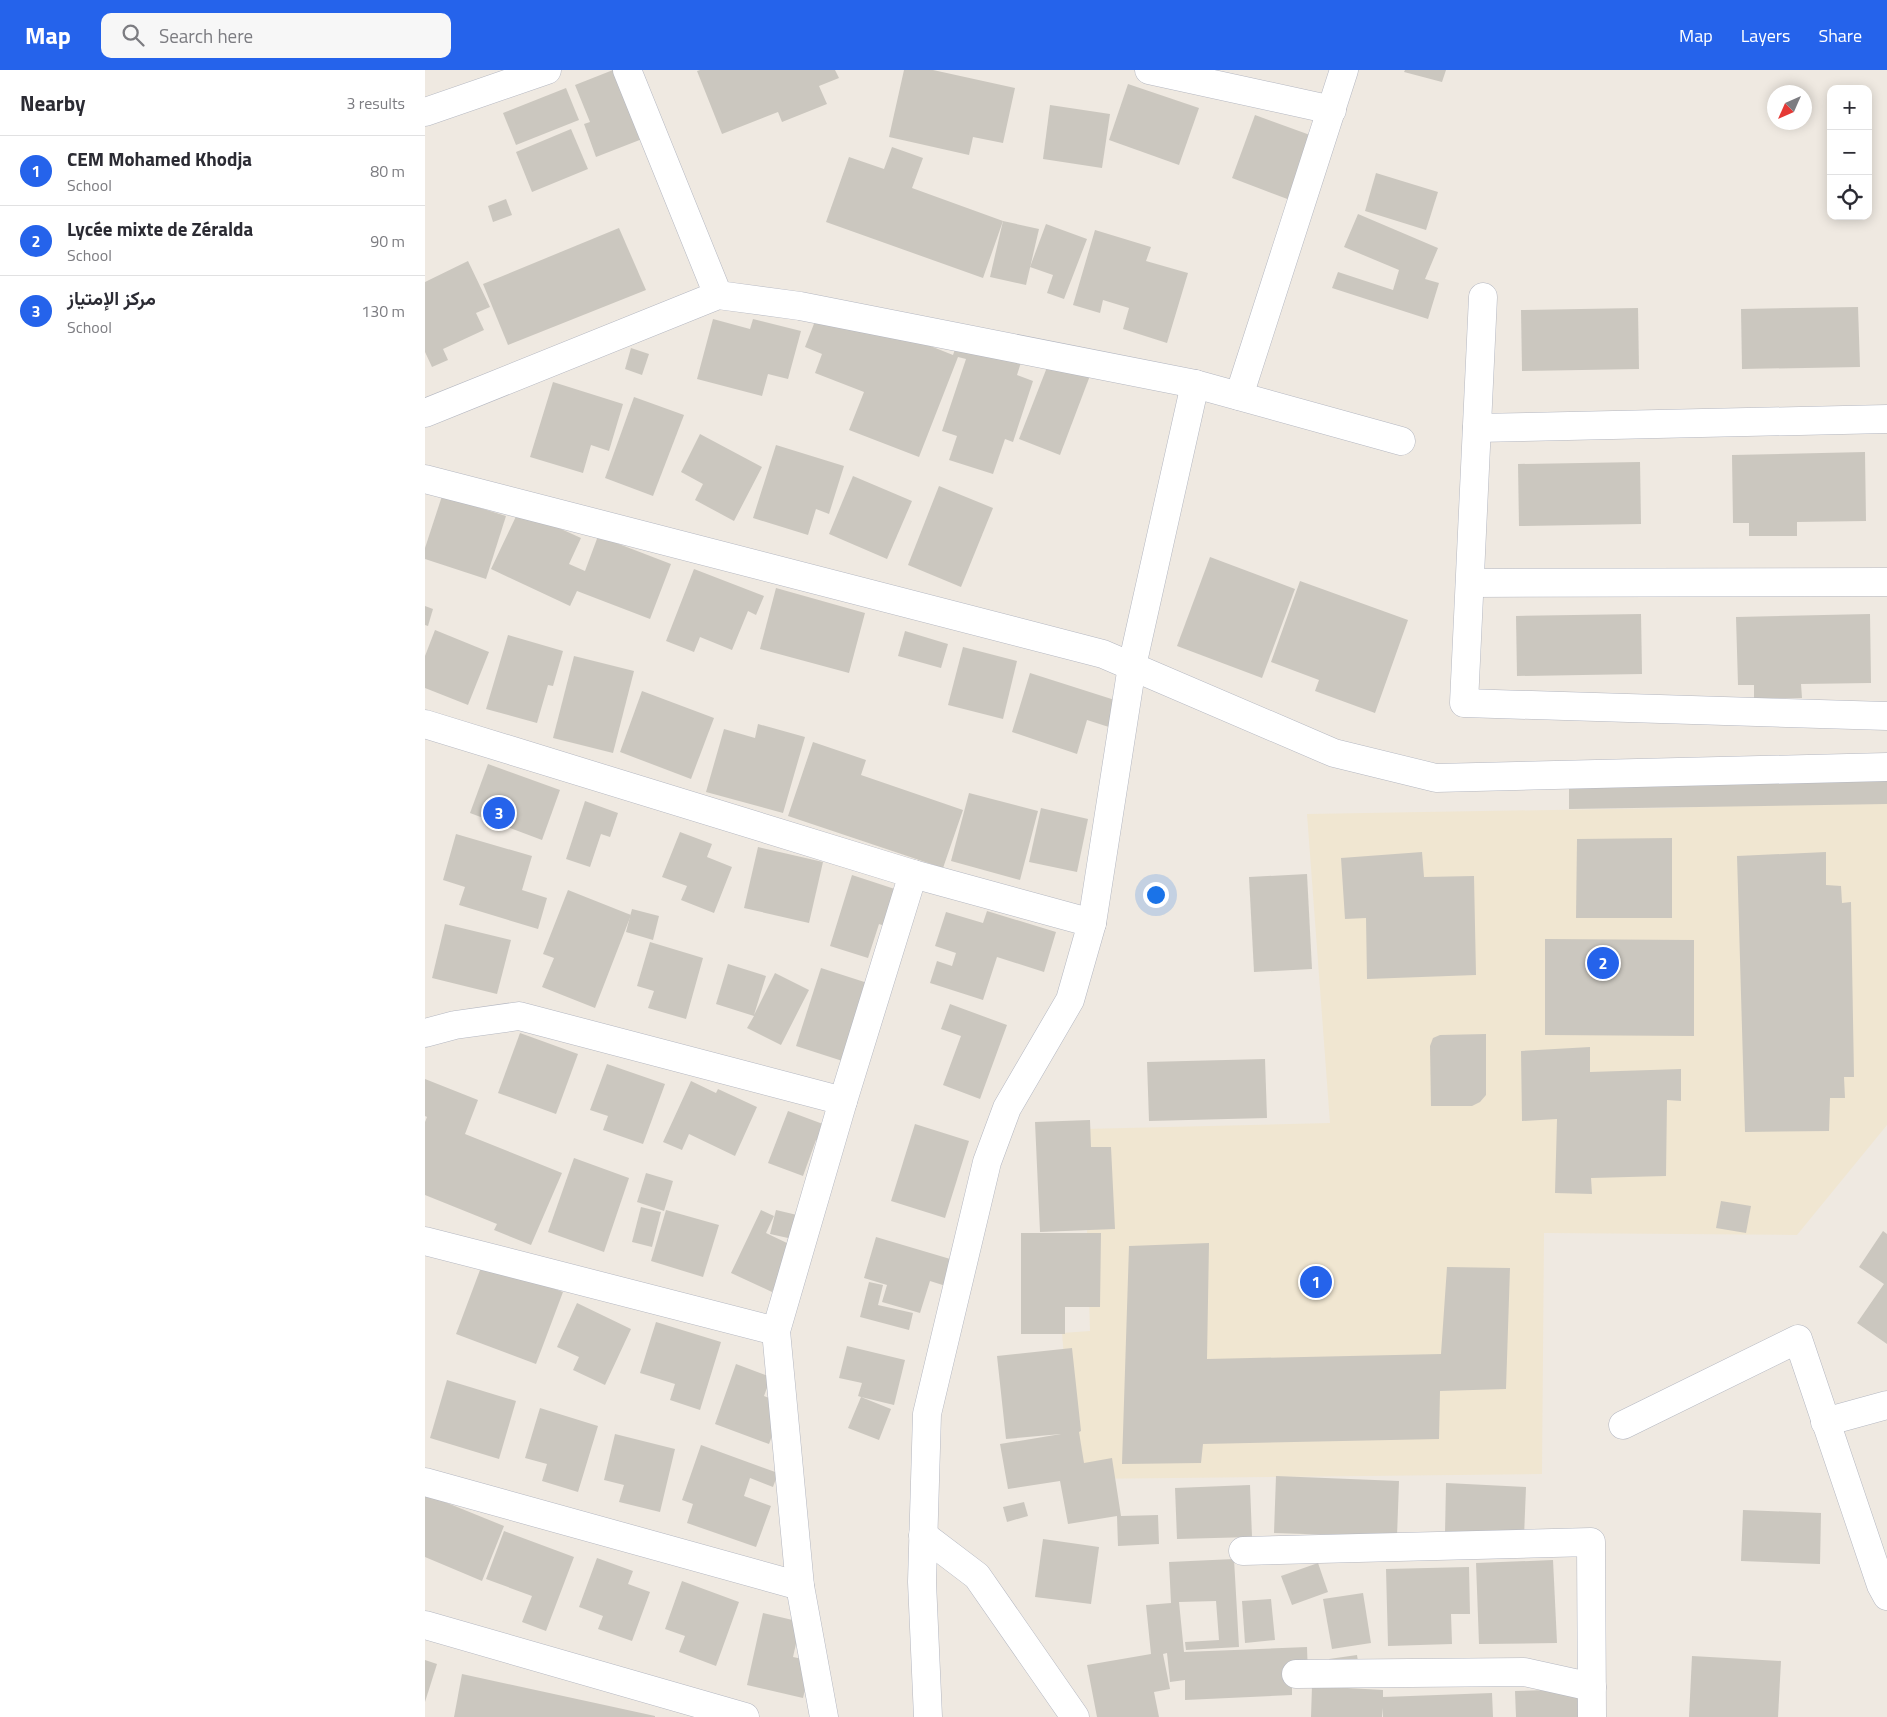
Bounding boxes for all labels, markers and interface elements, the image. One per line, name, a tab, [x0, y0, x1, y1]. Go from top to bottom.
search box	[101, 13, 451, 58]
text: Map	[25, 17, 71, 53]
icon: search	[119, 21, 147, 49]
text: Search here	[159, 21, 253, 50]
text: Map	[1679, 22, 1713, 49]
text: Layers	[1741, 22, 1790, 49]
text: Share	[1818, 22, 1862, 49]
north arrow	[1767, 85, 1812, 130]
map controls	[1827, 85, 1872, 220]
button: +	[1827, 85, 1872, 130]
text: Nearby	[20, 87, 85, 119]
text: 3 results	[346, 91, 405, 115]
button: −	[1827, 130, 1872, 175]
text: CEM Mohamed Khodja	[67, 144, 252, 173]
text: 1	[32, 159, 40, 183]
text: 80 m	[370, 159, 405, 183]
text: School	[67, 173, 112, 197]
button: locate	[1827, 175, 1872, 220]
text: Lycée mixte de Zéralda	[67, 214, 253, 243]
text: 2	[32, 229, 40, 253]
text: 90 m	[370, 229, 405, 253]
text: School	[67, 243, 112, 267]
text: مركز الإمتياز	[67, 283, 156, 312]
text: 3	[32, 299, 40, 323]
text: 130 m	[361, 299, 405, 323]
text: School	[67, 315, 112, 339]
pin: 3	[483, 794, 515, 832]
your location	[1143, 882, 1169, 908]
pin: 2	[1587, 944, 1619, 982]
pin: 1	[1300, 1263, 1332, 1301]

